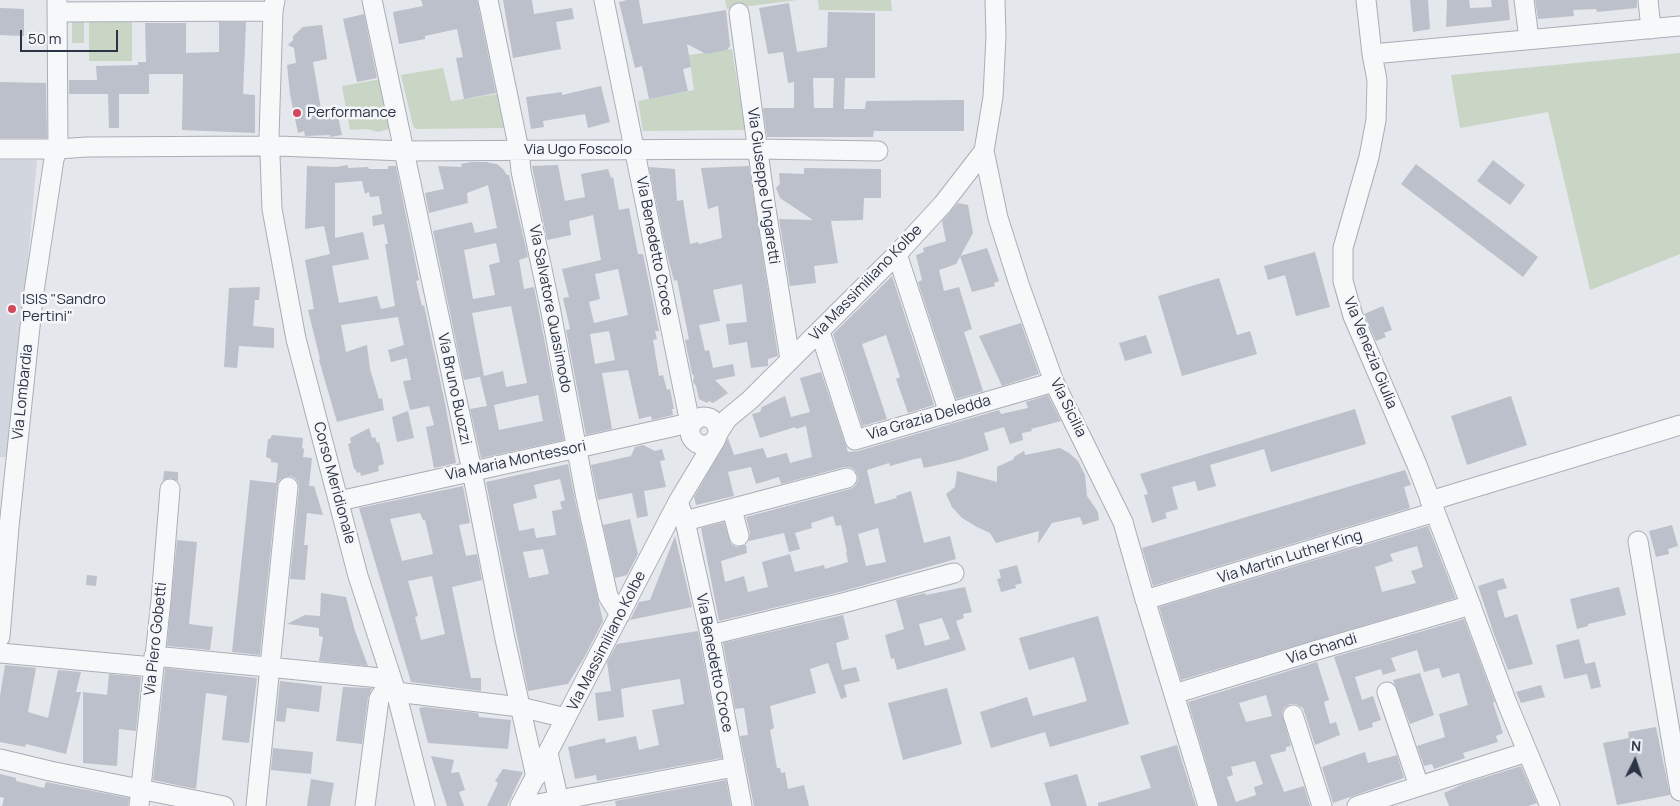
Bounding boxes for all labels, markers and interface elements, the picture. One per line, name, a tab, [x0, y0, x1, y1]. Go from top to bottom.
scale bar	[22, 20, 120, 52]
text: 50 m	[28, 28, 62, 49]
place label: Performance	[307, 104, 396, 122]
marker: Performance	[291, 107, 303, 119]
street label: Via Giuseppe Ungaretti	[743, 107, 783, 265]
street label: Via Ugo Foscolo	[524, 141, 632, 159]
street label: Via Benedetto Croce	[632, 175, 676, 317]
street label: Via Massimiliano Kolbe	[806, 221, 926, 345]
street label: Via Salvatore Quasimodo	[525, 224, 575, 394]
place label: ISIS "Sandro Pertini"	[22, 291, 106, 326]
street label: Via Venezia Giulia	[1339, 294, 1401, 412]
marker: ISIS "Sandro Pertini"	[6, 303, 18, 315]
street label: Via Bruno Buozzi	[433, 331, 475, 447]
street label: Via Lombardia	[9, 343, 37, 441]
street label: Via Sicilia	[1046, 376, 1090, 440]
street label: Via Grazia Deledda	[865, 392, 993, 444]
street label: Corso Meridionale	[309, 420, 359, 546]
street label: Via Maria Montessori	[444, 437, 588, 485]
street label: Via Martin Luther King	[1216, 526, 1364, 588]
street label: Via Massimiliano Kolbe	[564, 568, 650, 714]
street label: Via Piero Gobetti	[141, 581, 171, 697]
street label: Via Benedetto Croce	[692, 592, 736, 734]
street label: Via Ghandi	[1285, 630, 1359, 668]
north arrow	[1610, 736, 1660, 786]
text: N	[1630, 736, 1642, 755]

